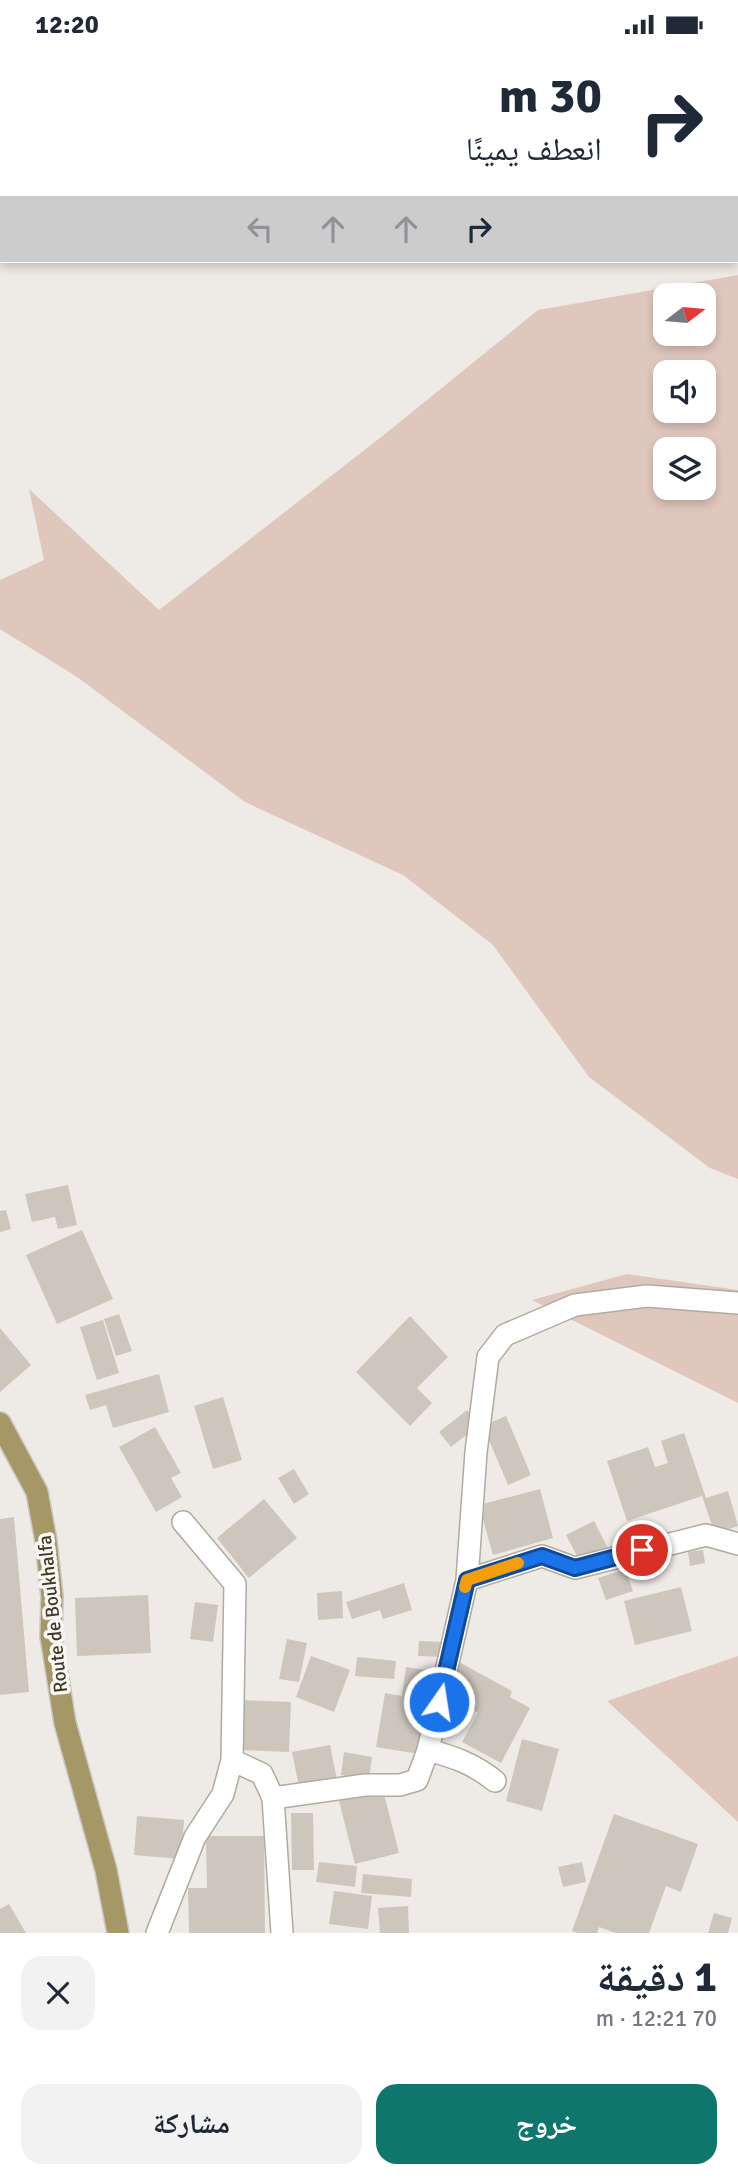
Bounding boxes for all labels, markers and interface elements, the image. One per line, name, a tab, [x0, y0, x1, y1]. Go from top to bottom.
text: 12:20	[35, 9, 99, 41]
text: 30 m	[499, 66, 602, 126]
icon: right	[626, 77, 717, 168]
text: انعطف يمينًا	[466, 130, 602, 169]
icon: left	[241, 210, 279, 248]
icon: ahead	[314, 210, 352, 248]
icon: ahead	[387, 210, 425, 248]
icon: right	[460, 210, 498, 248]
north arrow	[653, 283, 716, 347]
map controls	[653, 283, 716, 500]
button: sound	[653, 360, 716, 423]
button: layers	[653, 437, 716, 500]
pin	[612, 1520, 672, 1580]
icon: arrive	[623, 1531, 661, 1569]
street label: Route de Boukhalfa	[33, 1534, 73, 1694]
position arrow	[402, 1665, 476, 1739]
text: 1 دقيقة	[597, 1952, 717, 2003]
button: close	[21, 1956, 95, 2030]
text: 70 m · 12:21	[596, 2004, 717, 2033]
button: مشاركة	[21, 2084, 362, 2164]
button: خروج	[376, 2084, 717, 2164]

